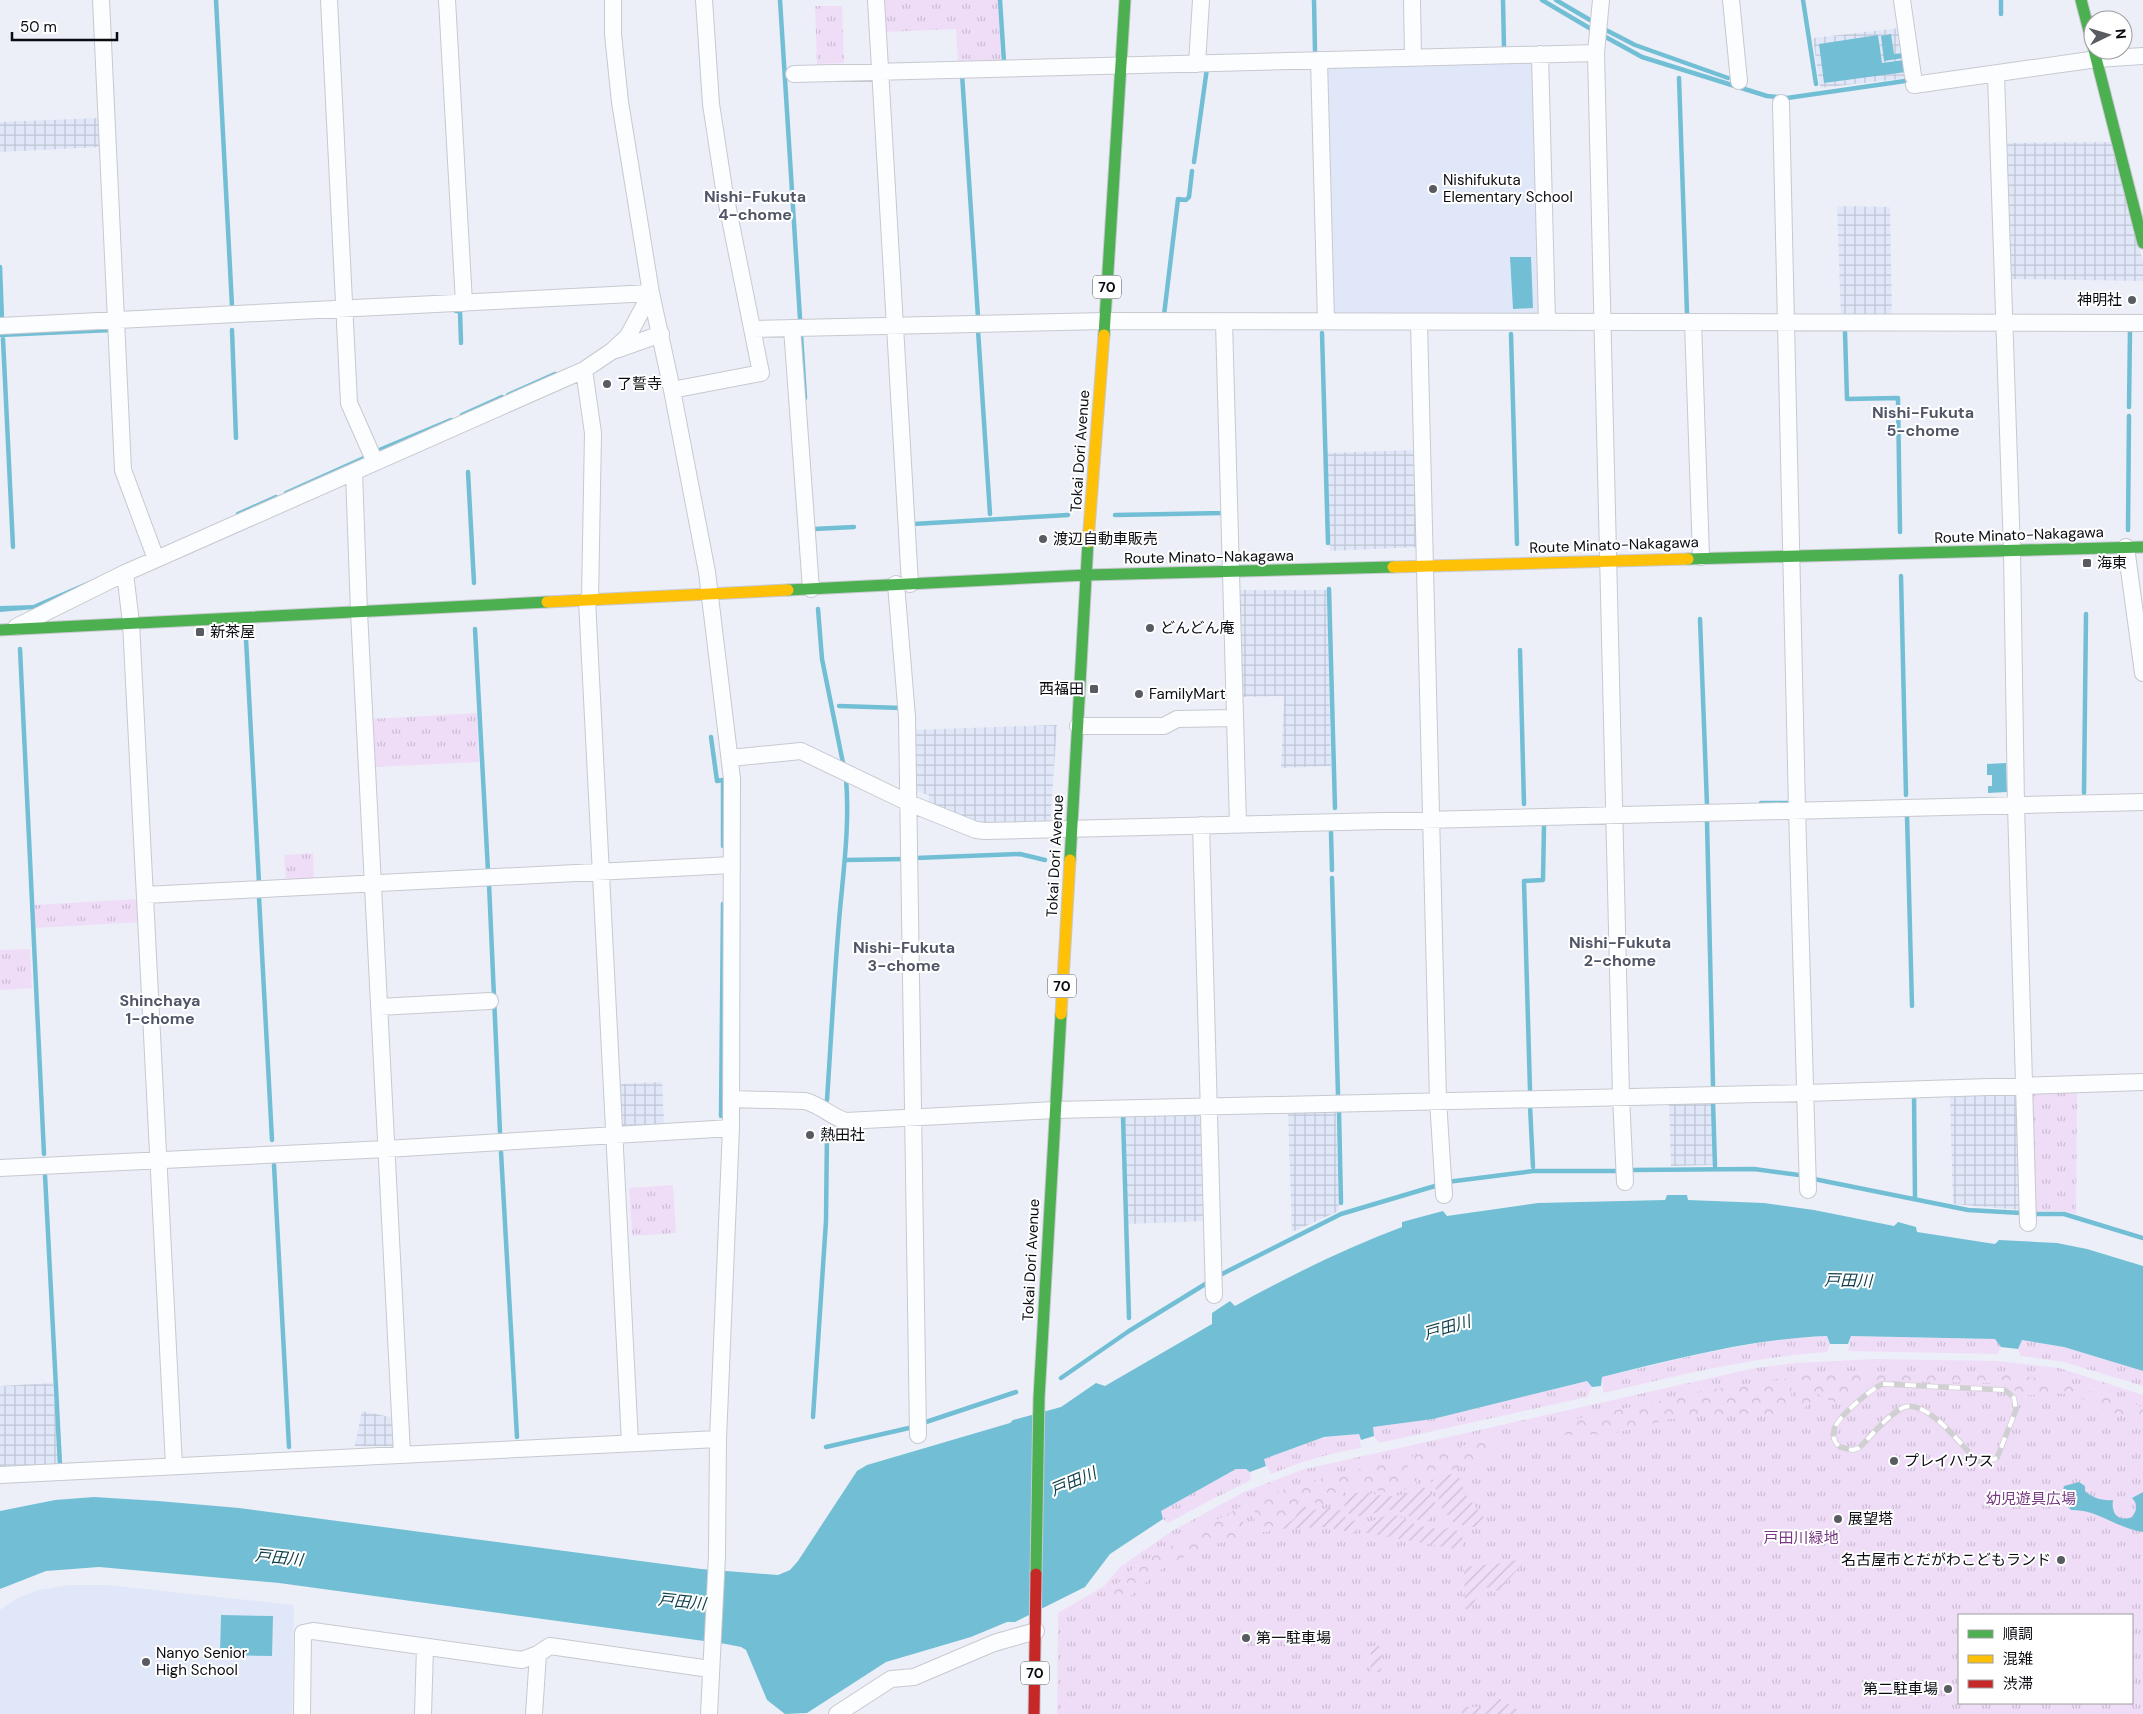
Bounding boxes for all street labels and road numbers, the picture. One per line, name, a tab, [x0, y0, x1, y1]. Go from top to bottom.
road number: 70	[1093, 276, 1121, 298]
street label: Tokai Dori Avenue	[1066, 389, 1094, 513]
street label: Route Minato-Nakagawa	[1934, 522, 2104, 548]
street label: Route Minato-Nakagawa	[1529, 532, 1699, 558]
street label: Route Minato-Nakagawa	[1124, 546, 1294, 568]
street label: Tokai Dori Avenue	[1042, 794, 1068, 918]
road number: 70	[1048, 974, 1076, 998]
street label: Tokai Dori Avenue	[1018, 1198, 1044, 1322]
road number: 70	[1021, 1662, 1049, 1685]

